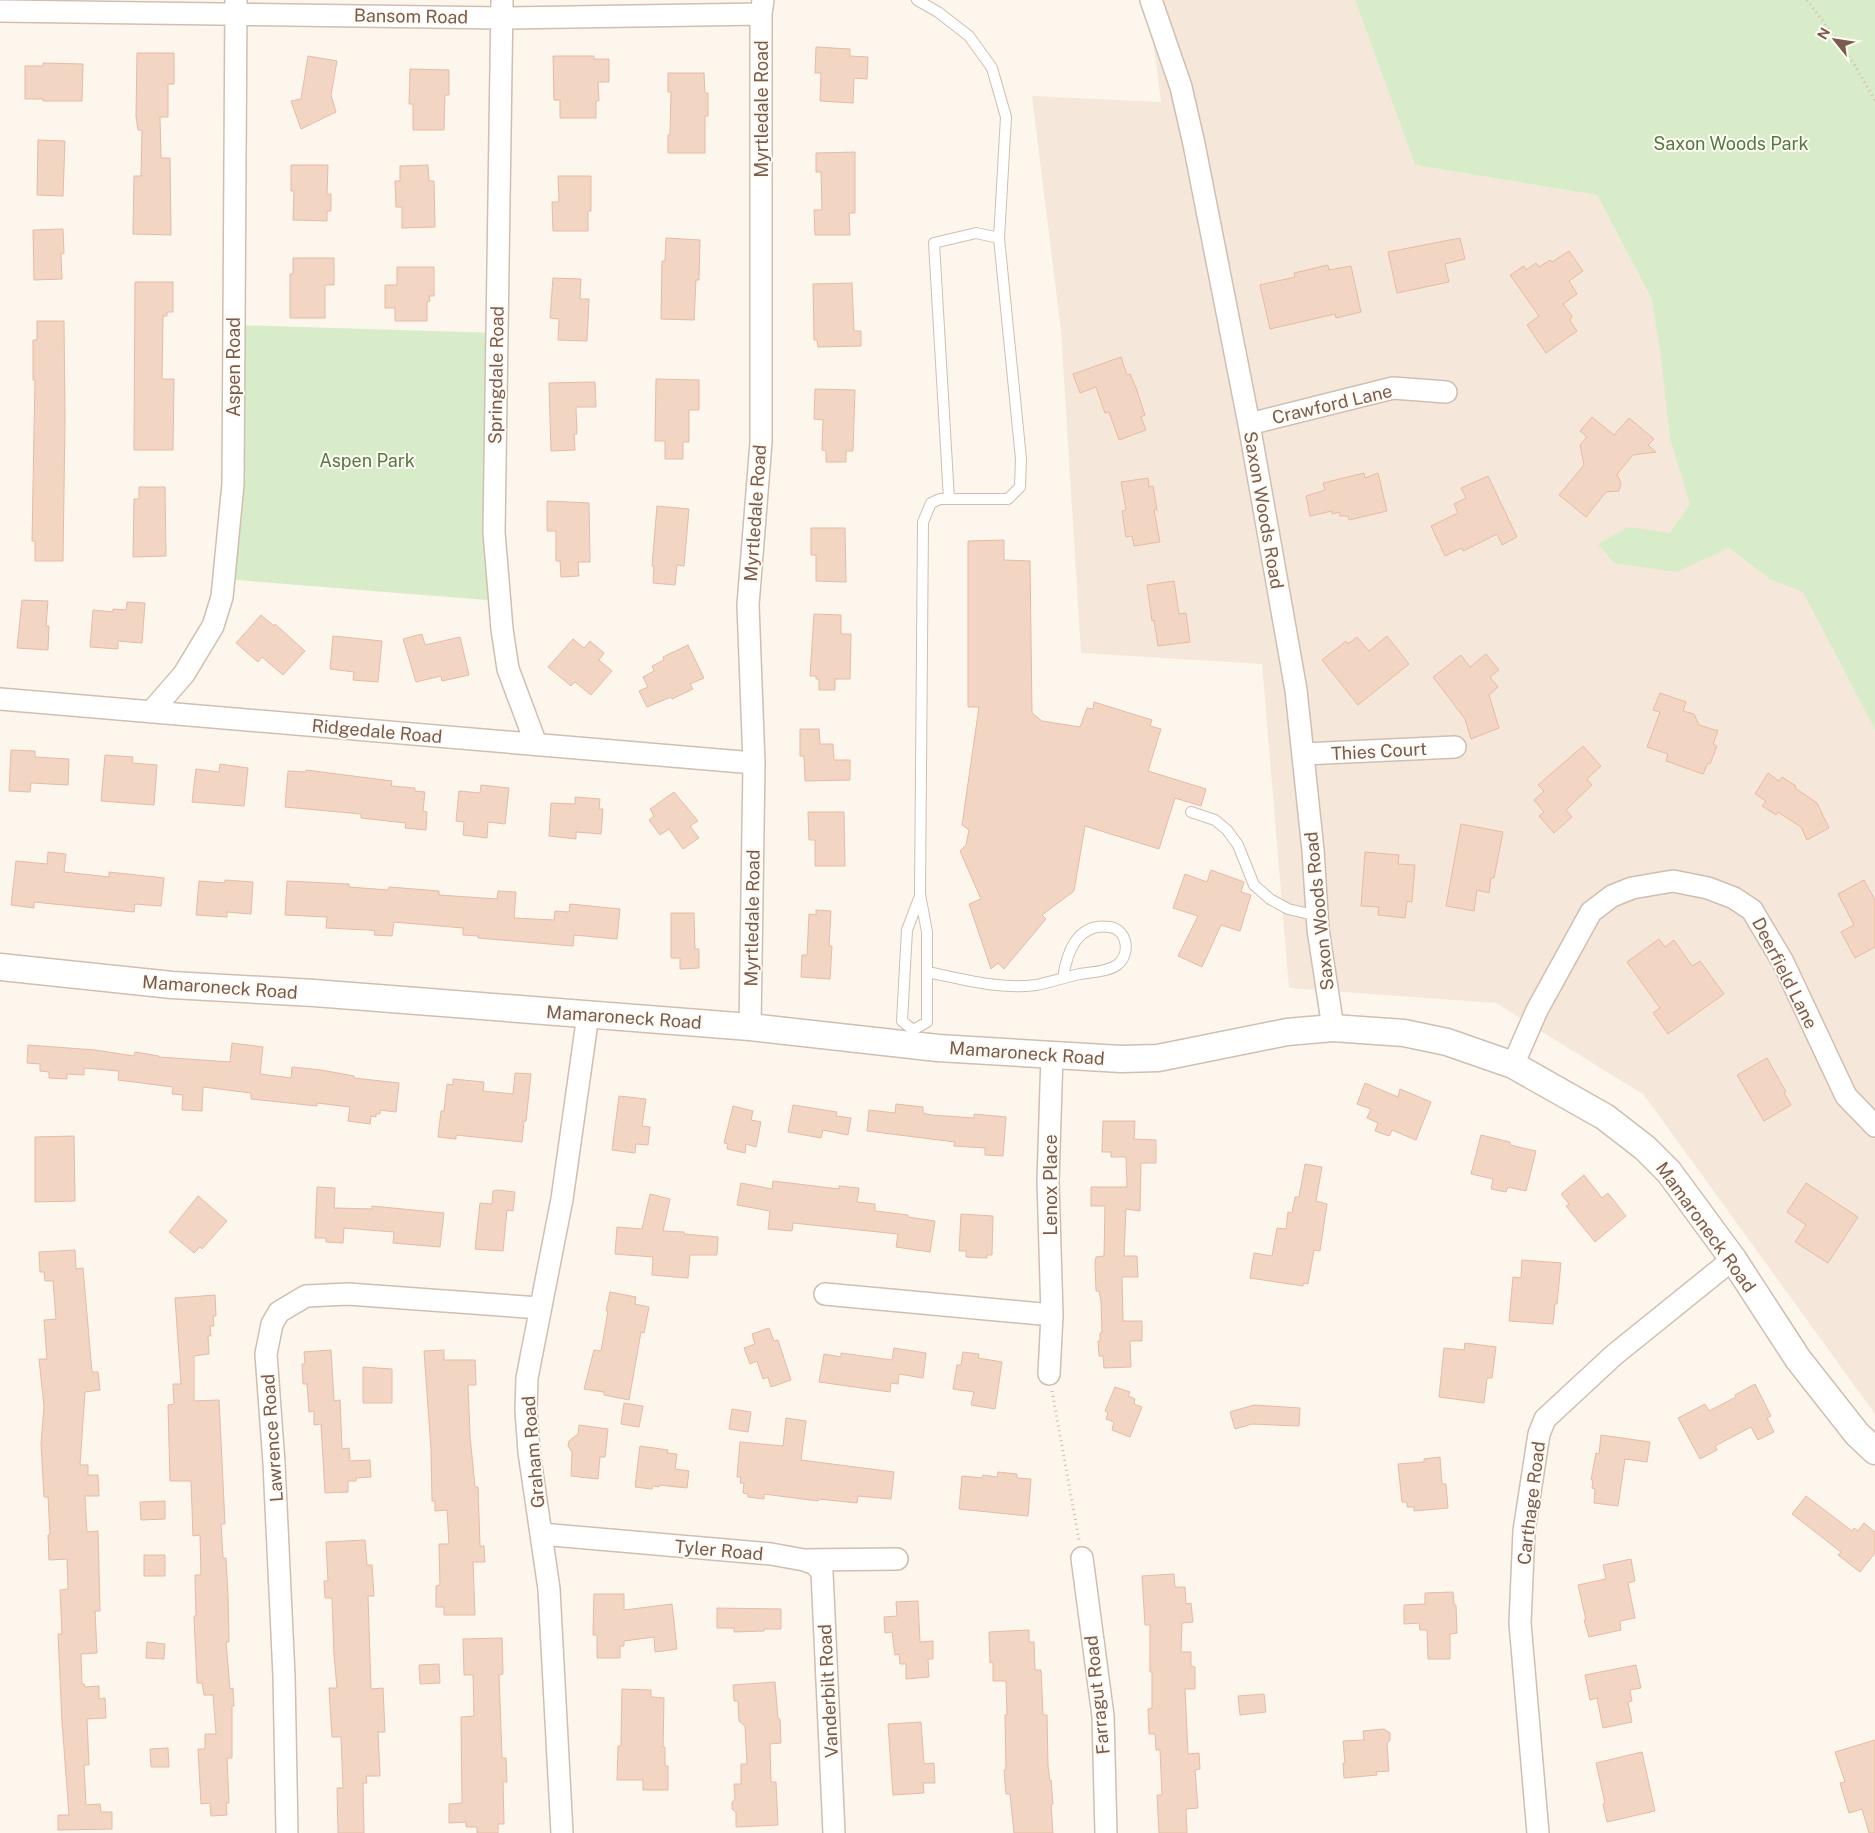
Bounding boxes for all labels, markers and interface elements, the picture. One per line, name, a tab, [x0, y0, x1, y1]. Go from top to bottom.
street label: Bansom Road	[354, 5, 468, 27]
north arrow	[1810, 15, 1860, 65]
text: N	[1814, 25, 1833, 42]
street label: Myrtledale Road	[751, 40, 772, 178]
park label: Saxon Woods Park	[1653, 133, 1809, 154]
street label: Springdale Road	[484, 306, 508, 444]
street label: Aspen Road	[223, 317, 244, 417]
street label: Crawford Lane	[1270, 380, 1394, 428]
street label: Saxon Woods Road	[1240, 430, 1288, 590]
street label: Myrtledale Road	[740, 444, 770, 582]
park label: Aspen Park	[319, 450, 415, 471]
street label: Ridgedale Road	[311, 715, 443, 747]
street label: Thies Court	[1331, 738, 1427, 764]
street label: Saxon Woods Road	[1300, 831, 1338, 991]
street label: Myrtledale Road	[740, 849, 764, 987]
street label: Deerfield Lane	[1748, 914, 1822, 1032]
street label: Mamaroneck Road	[142, 971, 298, 1003]
street label: Mamaroneck Road	[546, 1001, 702, 1033]
street label: Mamaroneck Road	[949, 1037, 1105, 1069]
street label: Lenox Place	[1040, 1134, 1061, 1236]
street label: Mamaroneck Road	[1652, 1158, 1760, 1296]
street label: Lawrence Road	[257, 1373, 287, 1503]
street label: Graham Road	[518, 1395, 548, 1509]
street label: Carthage Road	[1513, 1440, 1549, 1566]
street label: Tyler Road	[674, 1536, 764, 1564]
street label: Vanderbilt Road	[814, 1624, 842, 1758]
street label: Farragut Road	[1080, 1634, 1114, 1756]

